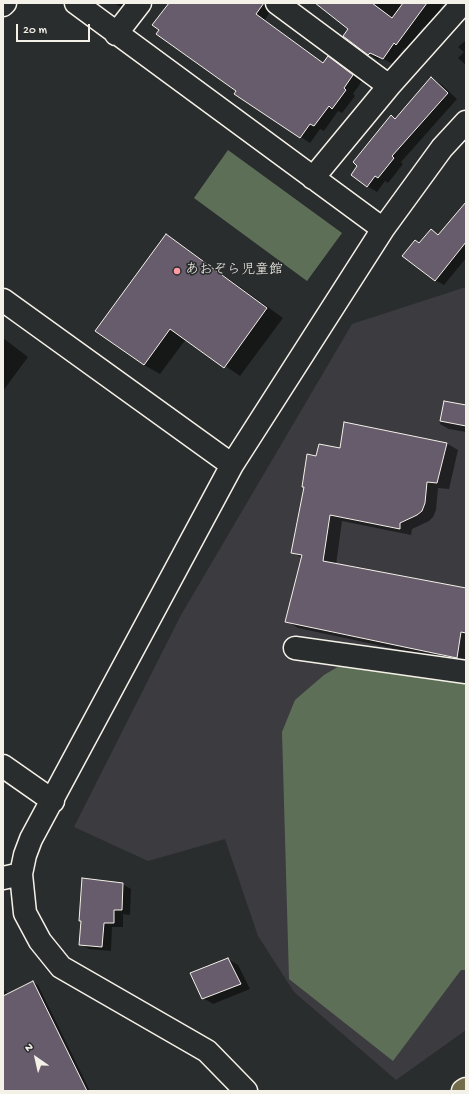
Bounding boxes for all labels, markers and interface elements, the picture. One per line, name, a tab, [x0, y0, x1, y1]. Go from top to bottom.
scale bar	[18, 16, 92, 42]
text: 20 m	[23, 24, 47, 38]
place label: あおぞら児童館	[185, 263, 283, 279]
marker: あおぞら児童館	[172, 266, 182, 276]
north arrow	[16, 1038, 56, 1078]
text: N	[23, 1041, 36, 1055]

